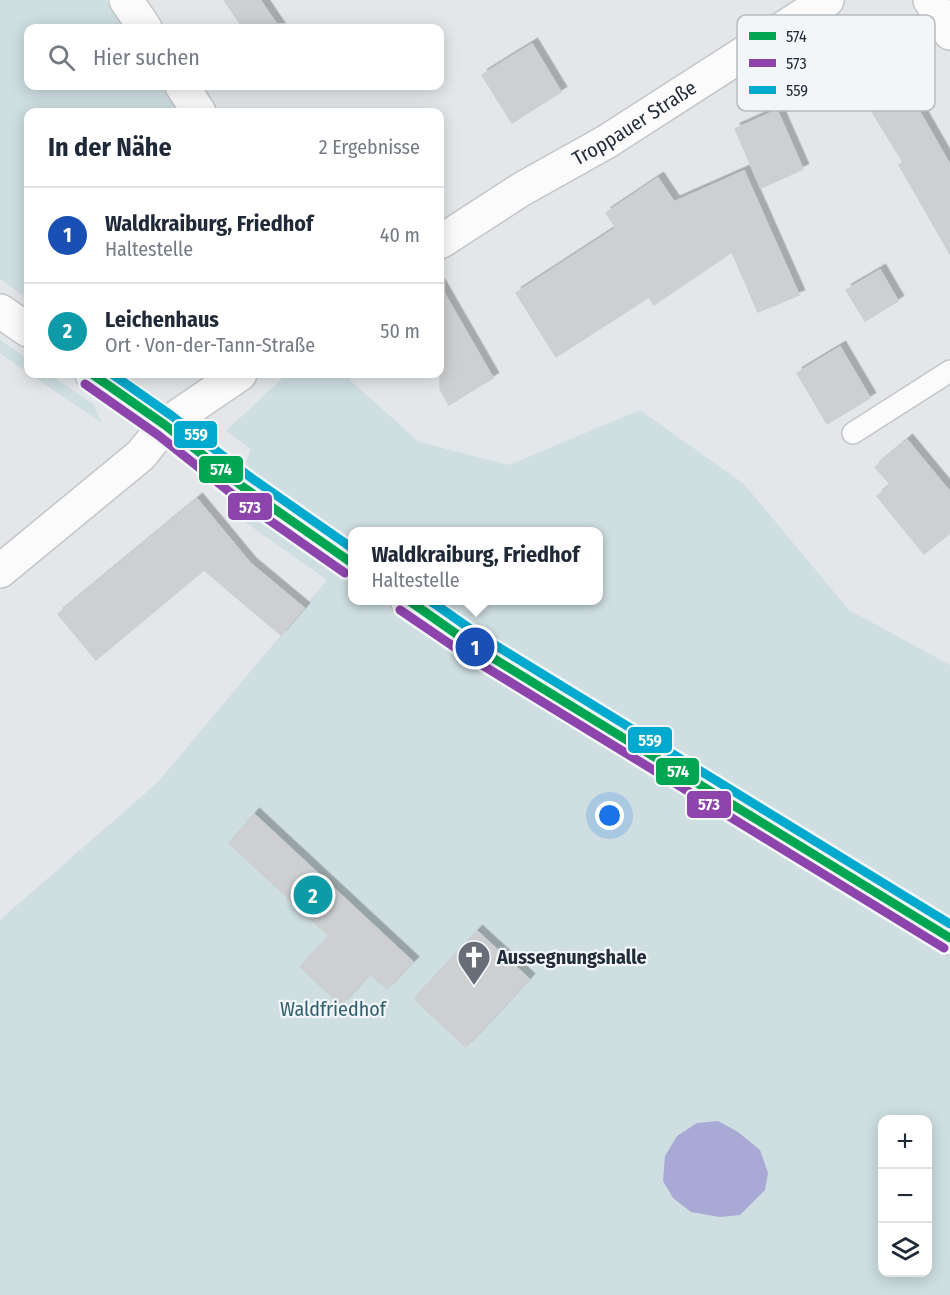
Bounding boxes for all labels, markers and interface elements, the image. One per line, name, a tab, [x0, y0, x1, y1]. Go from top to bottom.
legend	[737, 15, 935, 111]
search box	[24, 24, 444, 90]
text: 574	[786, 27, 807, 46]
icon: search	[45, 41, 78, 74]
text: Hier suchen	[93, 44, 200, 71]
text: 573	[786, 54, 807, 73]
street label: Troppauer Straße	[568, 75, 701, 170]
text: 559	[786, 81, 808, 100]
text: In der Nähe	[48, 132, 172, 163]
text: 2 Ergebnisse	[319, 135, 420, 159]
text: Waldkraiburg, Friedhof	[105, 210, 313, 237]
text: 1	[63, 223, 72, 247]
text: 40 m	[380, 223, 420, 247]
text: Haltestelle	[105, 237, 193, 261]
text: Leichenhaus	[105, 306, 219, 333]
text: 2	[63, 319, 72, 343]
text: 50 m	[380, 319, 420, 343]
text: Ort · Von-der-Tann-Straße	[105, 333, 315, 357]
line badge: 559	[173, 420, 218, 449]
text: 559	[184, 425, 208, 444]
line badge: 574	[198, 455, 244, 484]
text: 574	[210, 460, 232, 479]
line badge: 573	[227, 492, 273, 521]
text: 573	[239, 498, 261, 517]
popup	[348, 527, 603, 605]
text: Waldkraiburg, Friedhof	[371, 541, 580, 568]
text: Haltestelle	[371, 568, 460, 592]
pin: 1	[456, 624, 494, 670]
line badge: 559	[627, 726, 673, 754]
text: 559	[638, 731, 662, 750]
line badge: 574	[655, 757, 700, 786]
text: 574	[667, 762, 689, 781]
line badge: 573	[686, 790, 732, 819]
text: 573	[698, 795, 720, 814]
your location	[595, 801, 624, 830]
pin: 2	[294, 872, 332, 918]
church icon: Aussegnungshalle	[456, 939, 492, 986]
place label: Aussegnungshalle	[496, 945, 647, 969]
park label: Waldfriedhof	[280, 997, 388, 1021]
map controls	[878, 1115, 932, 1277]
button: +	[878, 1115, 932, 1169]
button: −	[878, 1169, 932, 1223]
button: layers	[878, 1223, 932, 1277]

